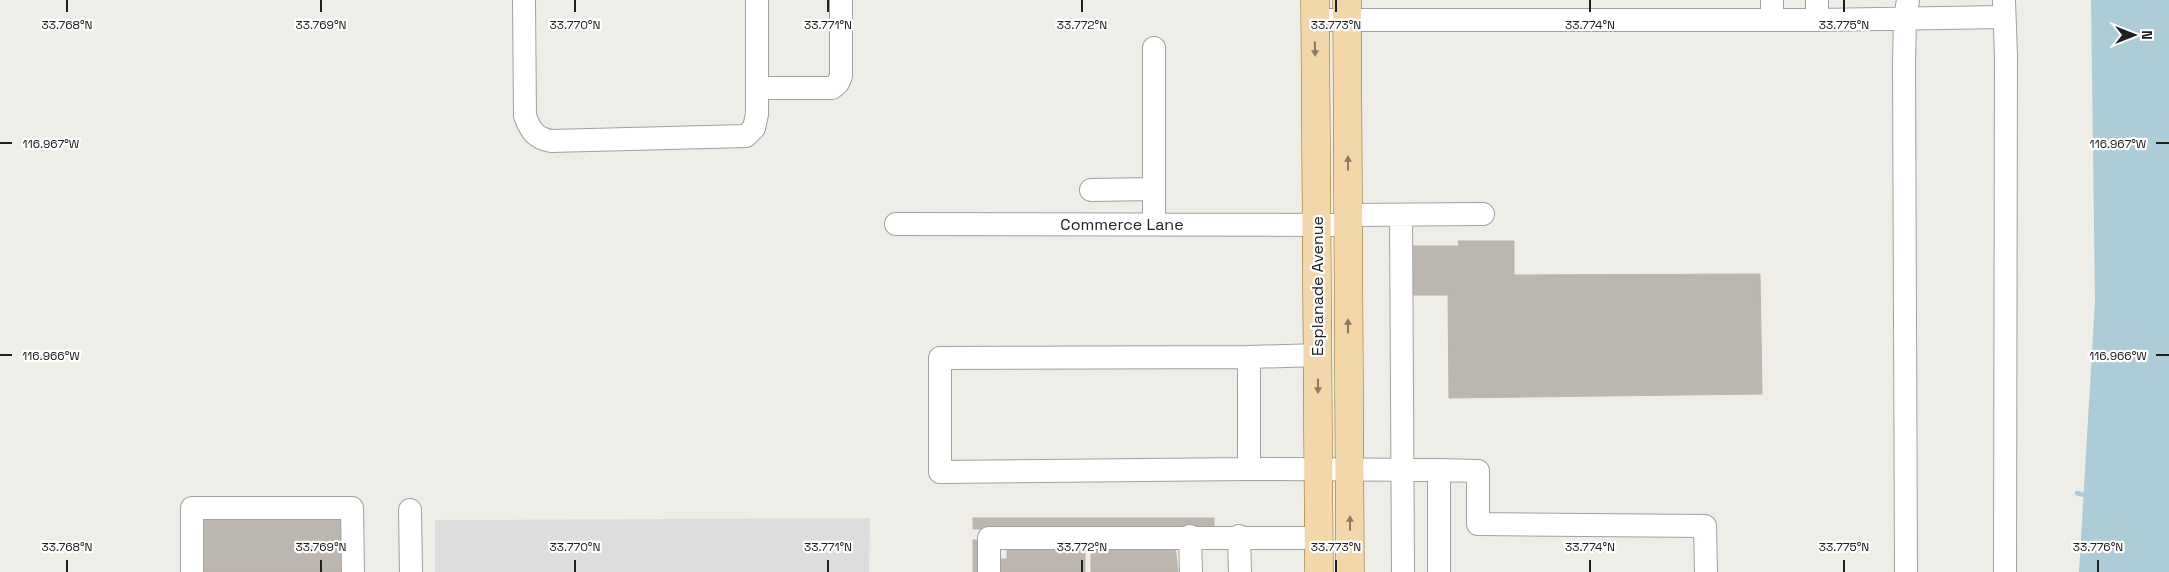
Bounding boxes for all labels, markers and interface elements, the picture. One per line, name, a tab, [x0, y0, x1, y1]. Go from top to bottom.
north arrow	[2109, 10, 2159, 60]
text: 33.768°N	[41, 17, 93, 33]
text: 33.769°N	[295, 17, 347, 33]
text: 33.770°N	[550, 17, 600, 33]
text: 33.771°N	[804, 17, 852, 33]
text: 33.772°N	[1057, 17, 1107, 33]
text: 33.773°N	[1311, 17, 1361, 33]
text: 33.774°N	[1565, 17, 1615, 33]
text: 33.775°N	[1819, 17, 1869, 33]
text: N	[2138, 30, 2156, 40]
one-way arrow	[1311, 41, 1319, 57]
text: 116.967°W	[23, 136, 80, 152]
text: 116.967°W	[2090, 136, 2147, 152]
one-way arrow	[1344, 155, 1352, 171]
street label: Commerce Lane	[1060, 214, 1184, 235]
street label: Esplanade Avenue	[1307, 216, 1328, 356]
one-way arrow	[1344, 318, 1352, 334]
text: 116.966°W	[22, 348, 80, 364]
text: 116.966°W	[2089, 348, 2147, 364]
one-way arrow	[1314, 378, 1322, 394]
one-way arrow	[1346, 515, 1354, 531]
text: 33.768°N	[41, 539, 93, 555]
text: 33.769°N	[295, 539, 347, 555]
text: 33.770°N	[550, 539, 600, 555]
text: 33.771°N	[804, 539, 852, 555]
text: 33.772°N	[1057, 539, 1107, 555]
text: 33.773°N	[1311, 539, 1361, 555]
text: 33.774°N	[1565, 539, 1615, 555]
text: 33.775°N	[1819, 539, 1869, 555]
text: 33.776°N	[2073, 539, 2123, 555]

